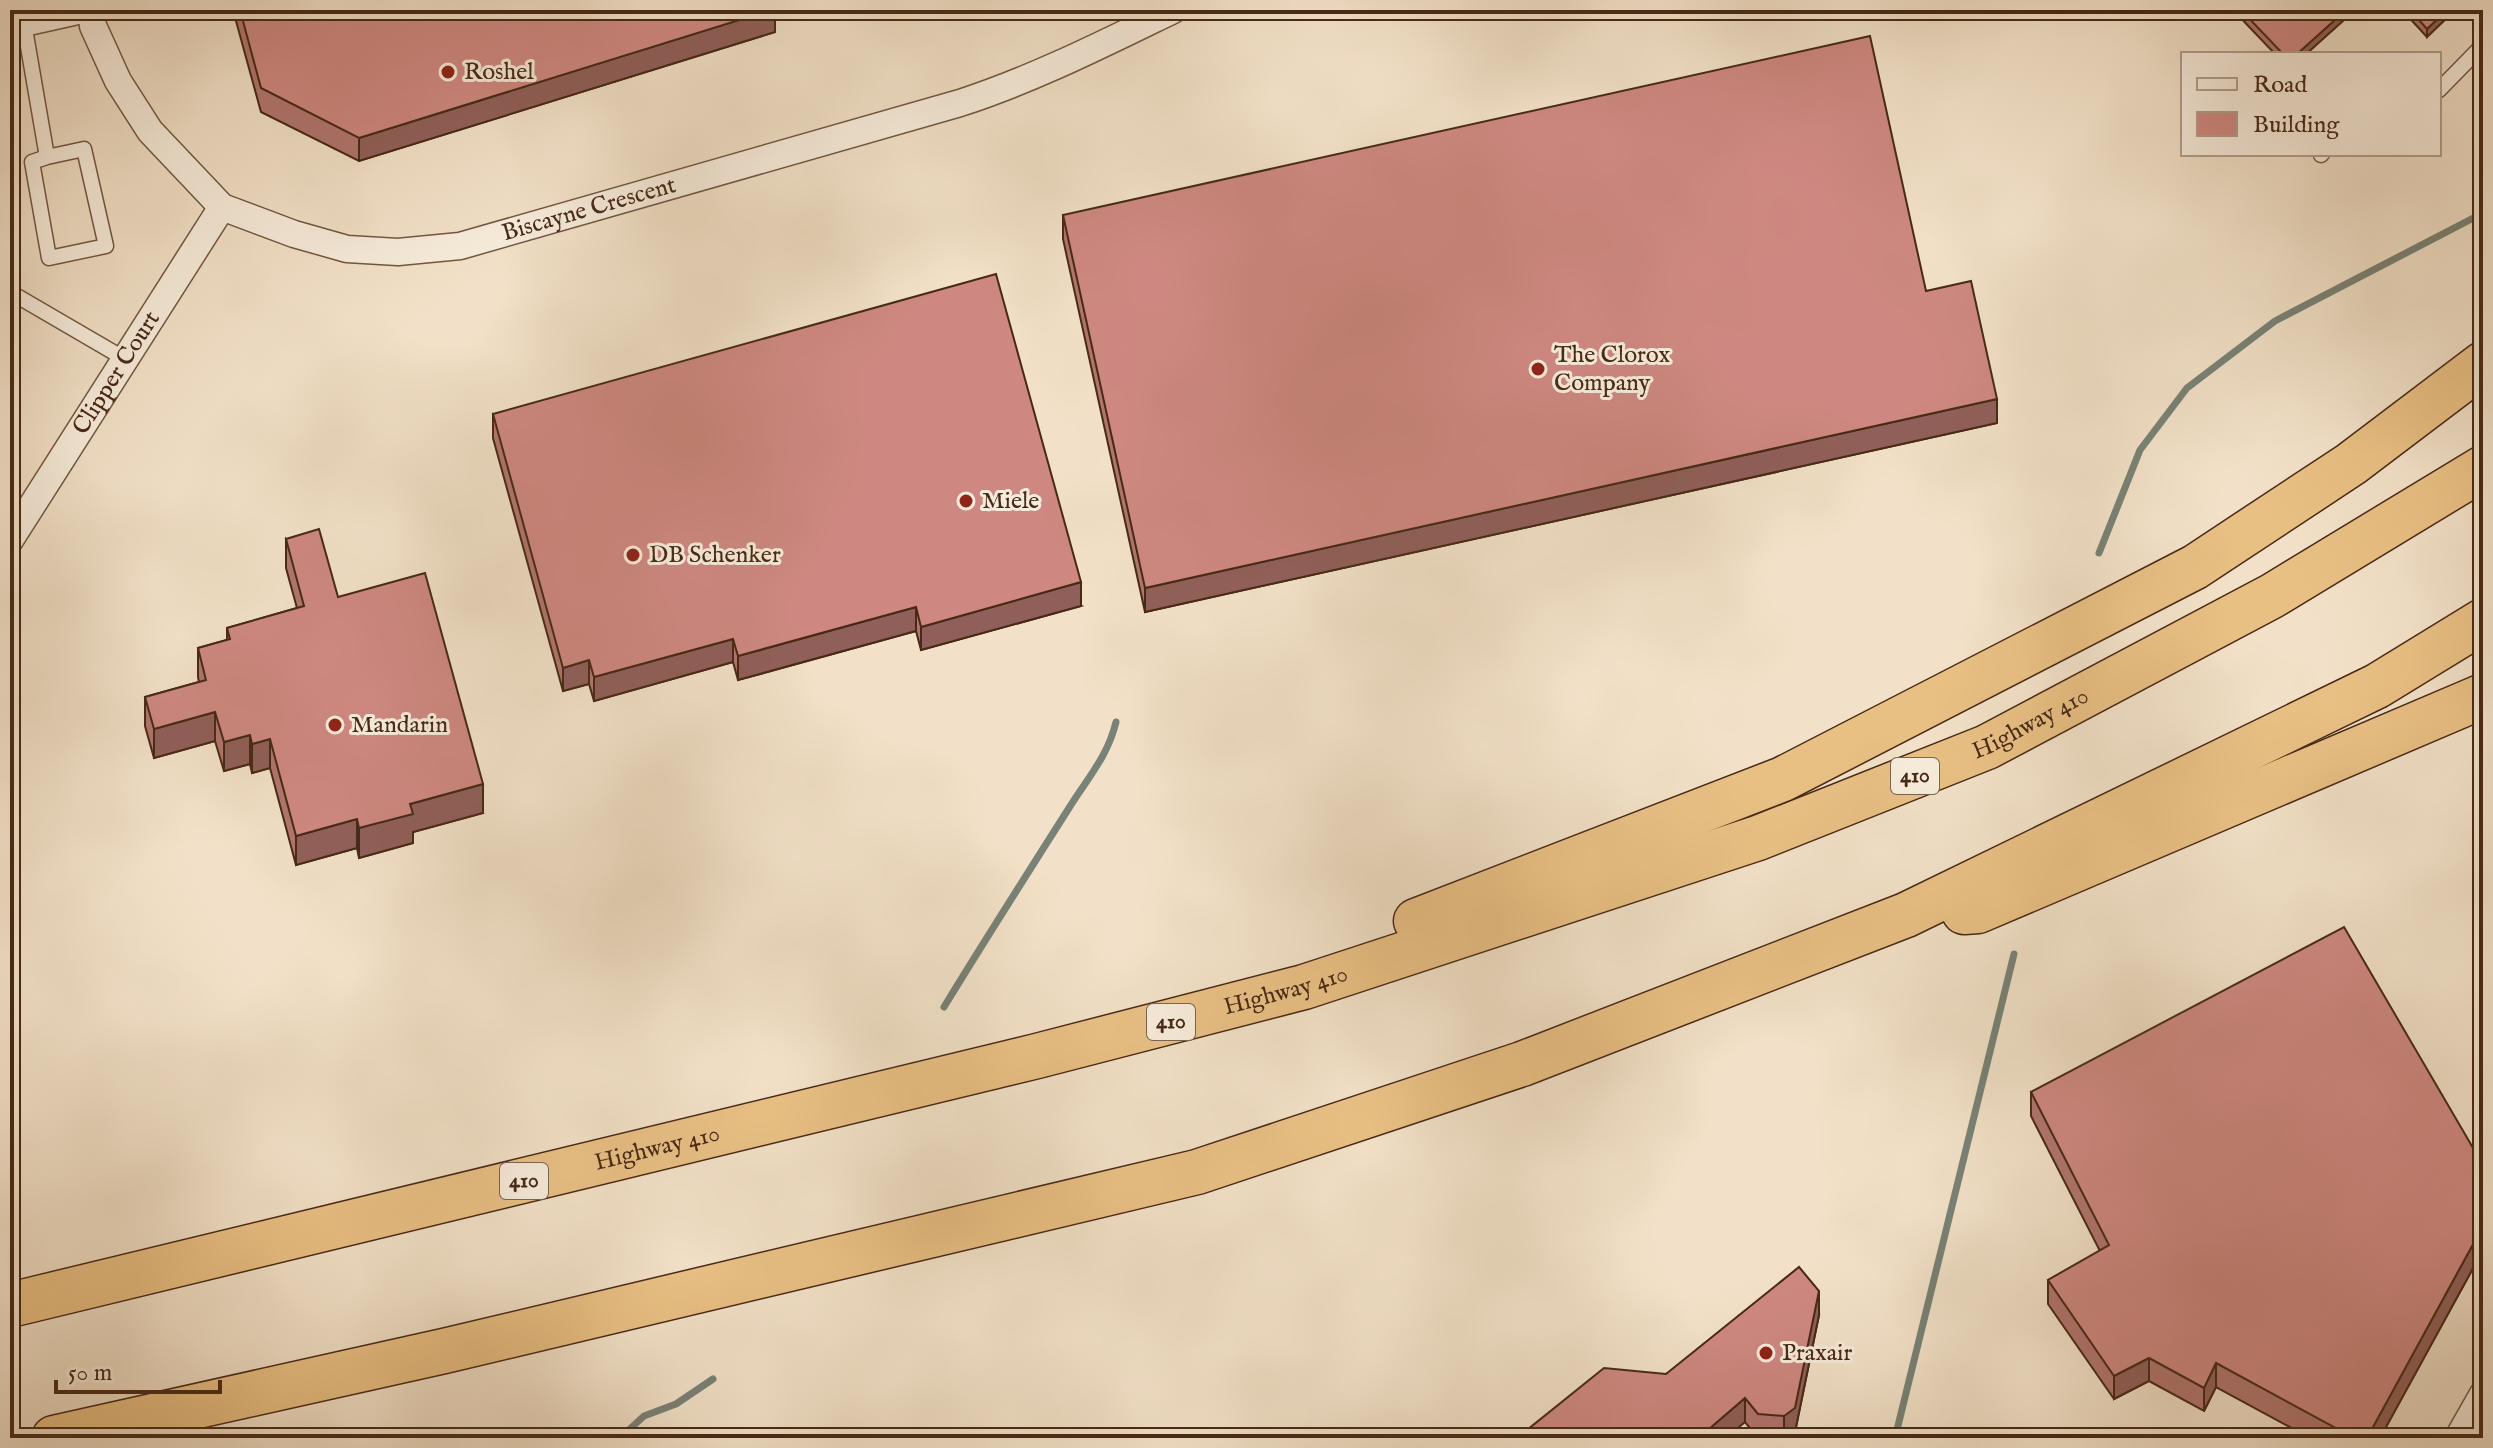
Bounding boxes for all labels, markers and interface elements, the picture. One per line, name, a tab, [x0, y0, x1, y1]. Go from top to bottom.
legend	[2181, 52, 2441, 156]
place label: Roshel	[464, 57, 534, 88]
marker: Roshel	[439, 63, 457, 81]
text: Road	[2253, 70, 2307, 101]
text: Building	[2253, 110, 2340, 141]
street label: Biscayne Crescent	[498, 170, 680, 249]
street label: Clipper Court	[65, 305, 167, 441]
place label: The Clorox Company	[1554, 340, 1671, 399]
marker: The Clorox Company	[1529, 360, 1547, 378]
place label: Miele	[982, 486, 1039, 517]
marker: Miele	[957, 492, 975, 510]
place label: DB Schenker	[649, 540, 781, 571]
marker: DB Schenker	[624, 546, 642, 564]
street label: Highway 410	[1968, 680, 2094, 767]
place label: Mandarin	[351, 710, 448, 741]
marker: Mandarin	[326, 716, 344, 734]
road number: 410	[1891, 758, 1939, 794]
street label: Highway 410	[1220, 958, 1352, 1023]
road number: 410	[1147, 1004, 1195, 1040]
street label: Highway 410	[591, 1118, 723, 1178]
road number: 410	[500, 1163, 548, 1199]
place label: Praxair	[1782, 1338, 1853, 1369]
scale bar	[56, 1344, 220, 1394]
marker: Praxair	[1757, 1344, 1775, 1362]
text: 50 m	[68, 1358, 112, 1389]

